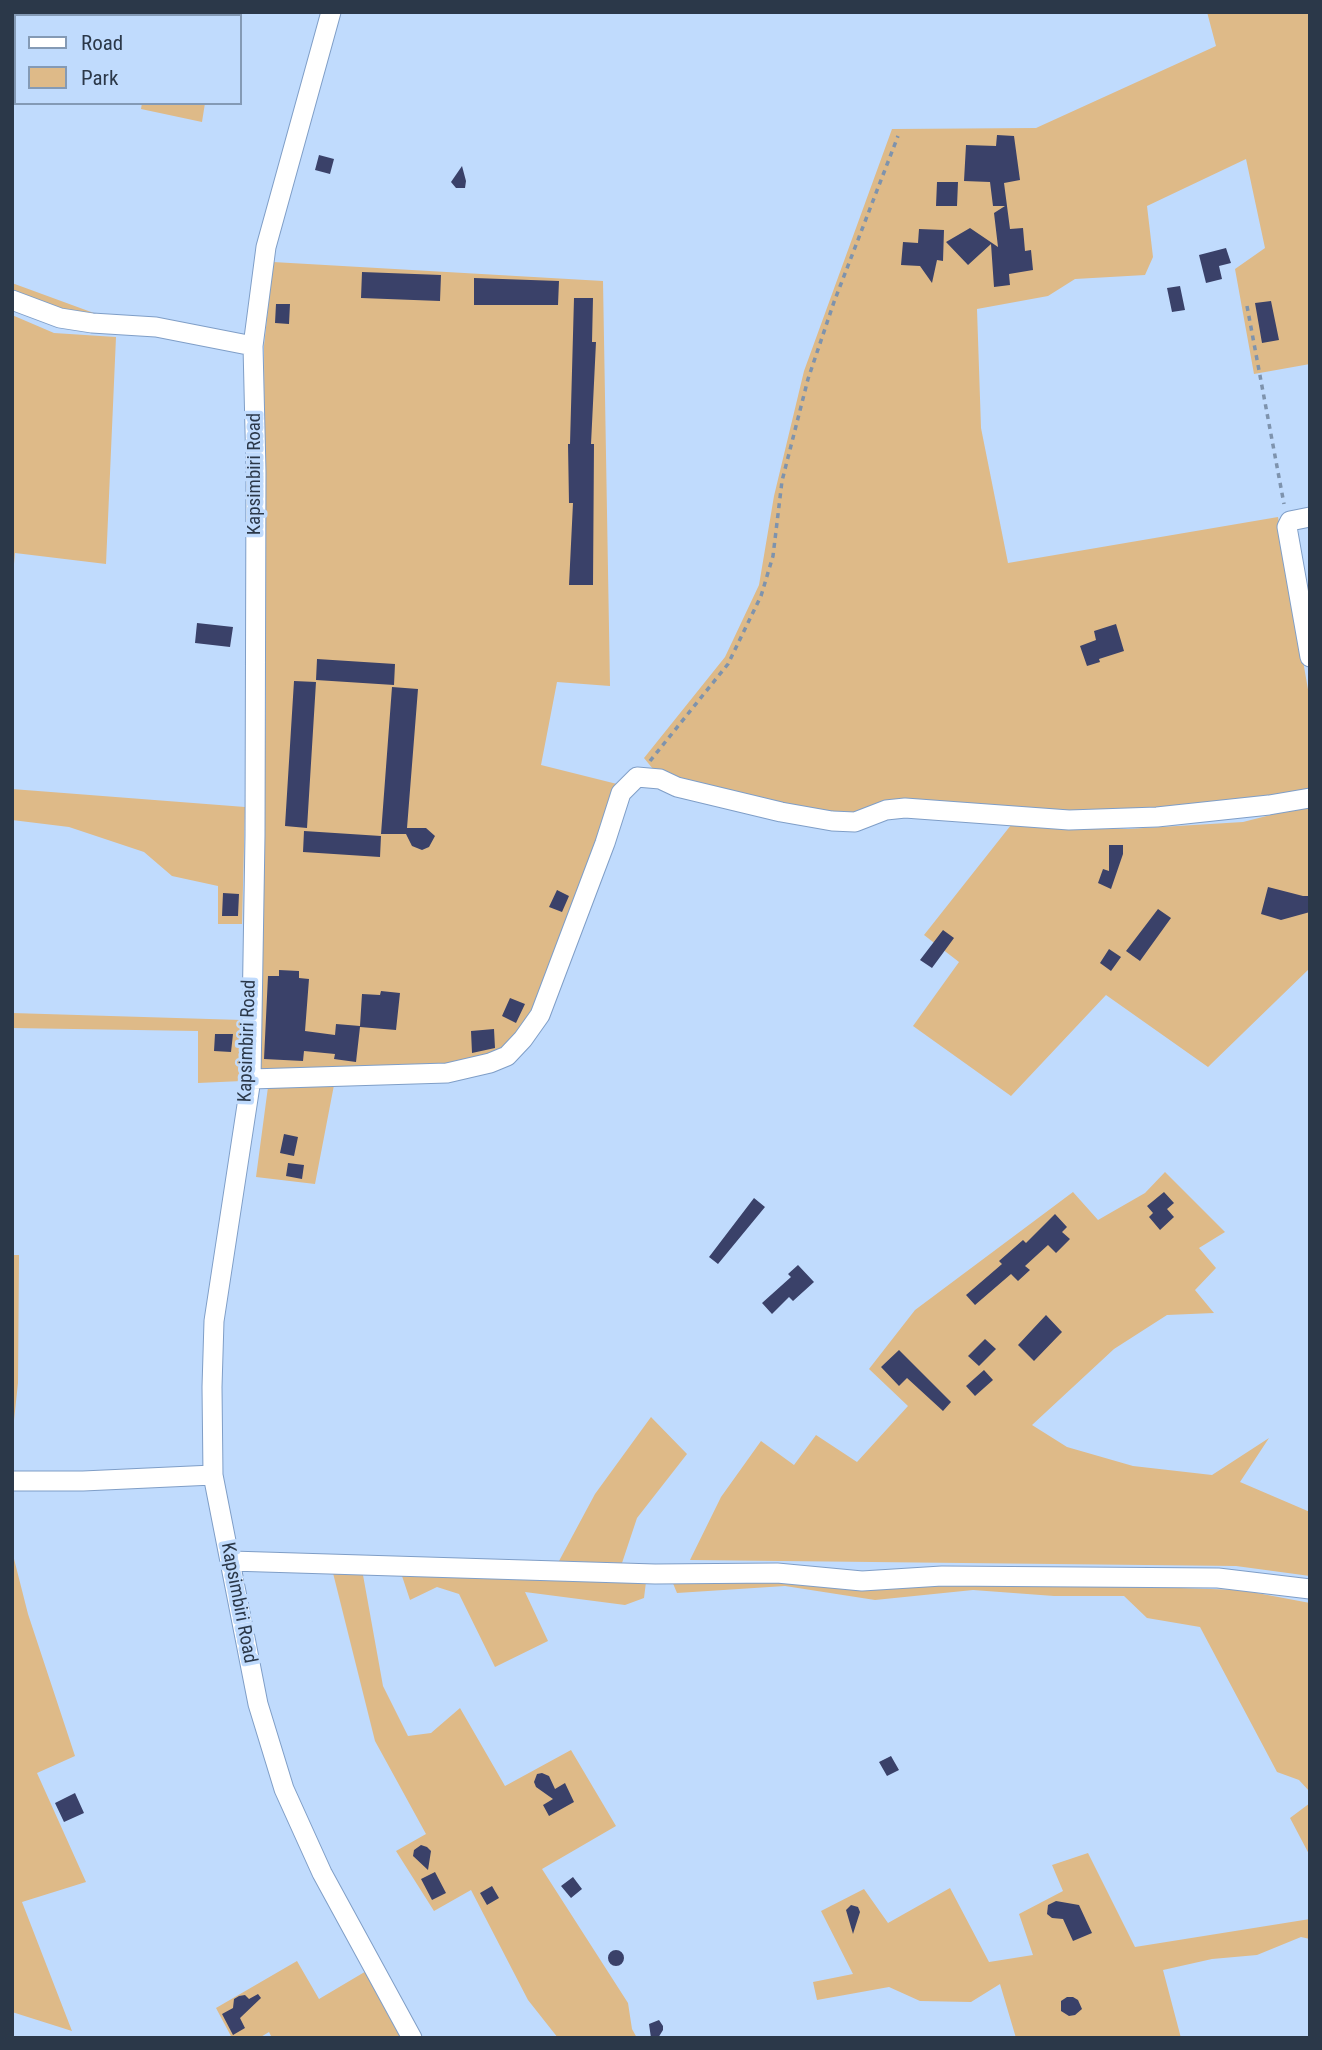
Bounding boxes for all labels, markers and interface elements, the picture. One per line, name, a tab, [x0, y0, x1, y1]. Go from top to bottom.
legend	[14, 14, 242, 105]
text: Road	[81, 31, 123, 55]
text: Park	[81, 66, 118, 90]
street label: Kapsimbiri Road	[244, 413, 266, 535]
street label: Kapsimbiri Road	[234, 979, 262, 1103]
street label: Kapsimbiri Road	[215, 1541, 261, 1665]

